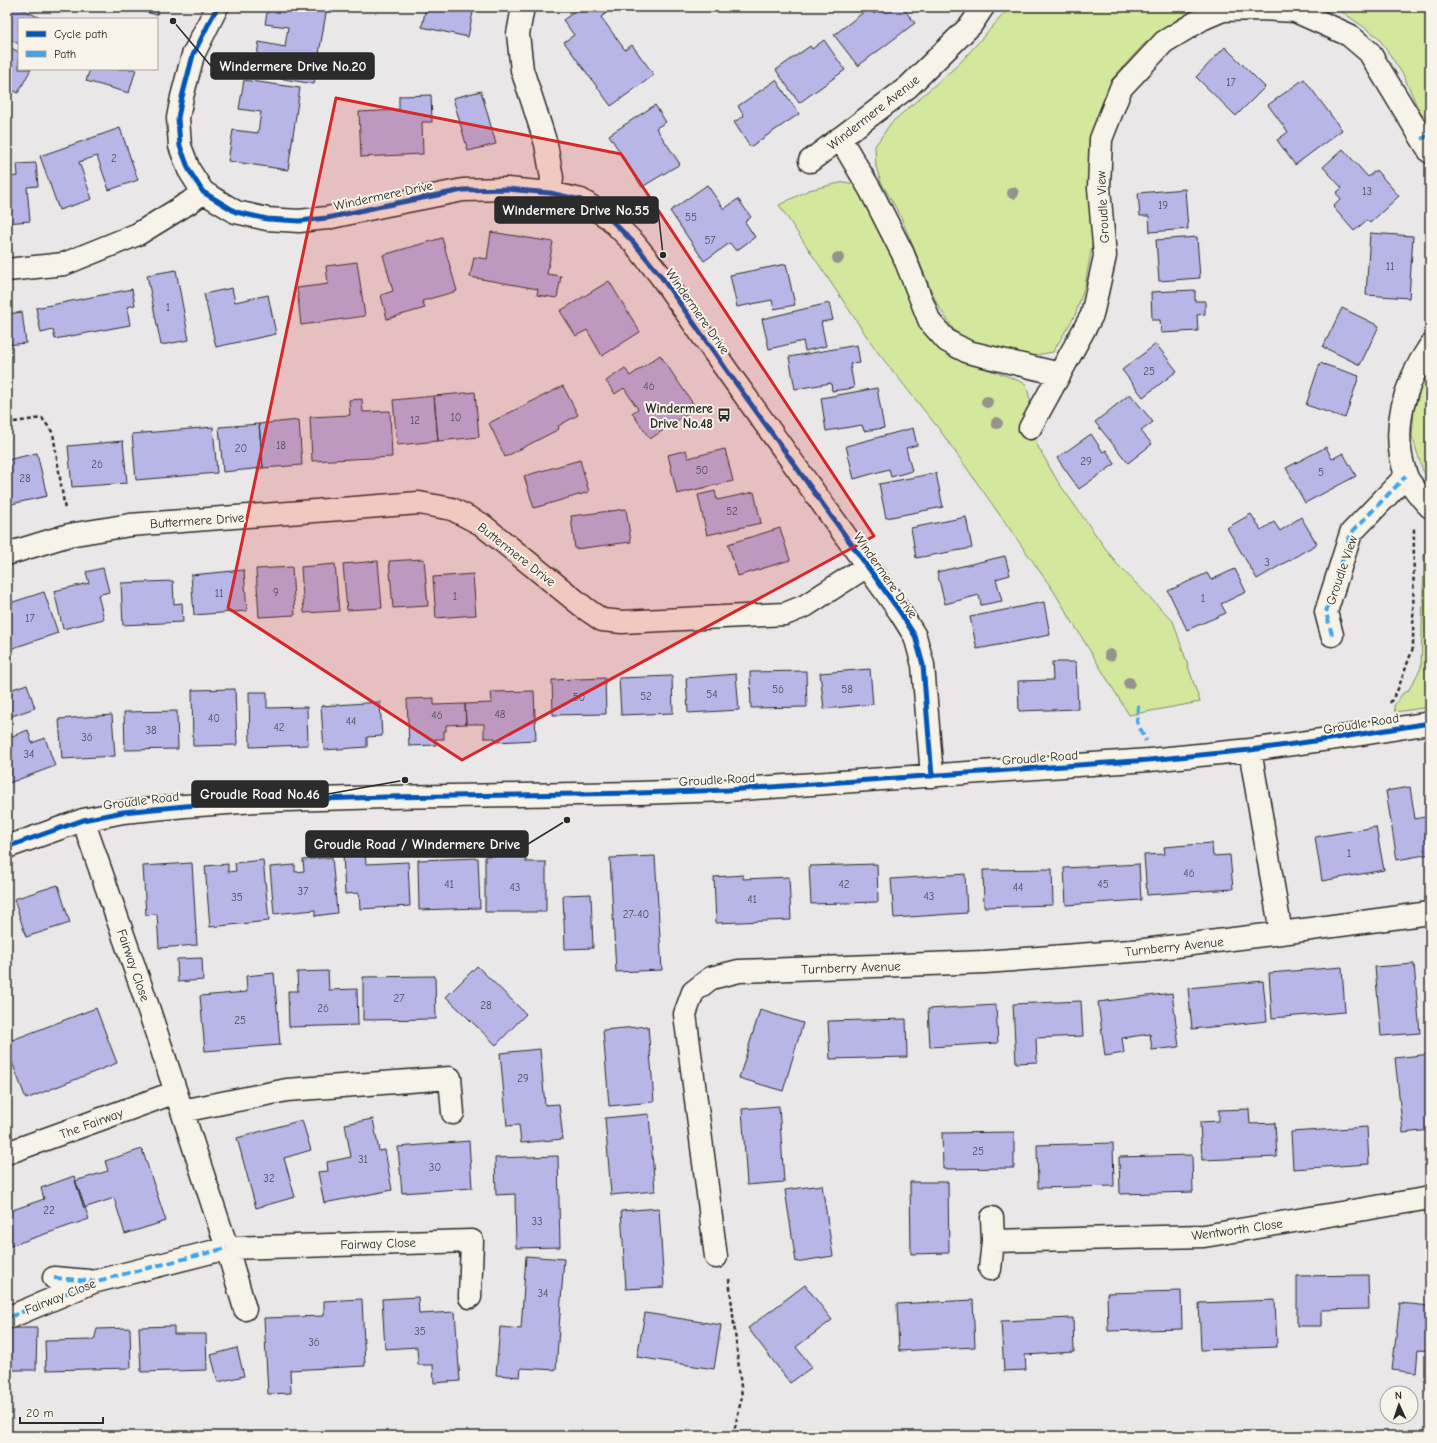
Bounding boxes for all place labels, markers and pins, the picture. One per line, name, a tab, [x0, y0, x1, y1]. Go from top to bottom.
callout: Windermere Drive No.20	[211, 53, 374, 79]
callout: Windermere Drive No.55	[495, 197, 658, 223]
place label: Windermere Drive No.48	[645, 401, 714, 431]
bus stop icon: Windermere Drive No.48	[716, 407, 732, 423]
callout: Groudle Road No.46	[192, 781, 328, 807]
callout: Groudle Road / Windermere Drive	[306, 831, 528, 857]

